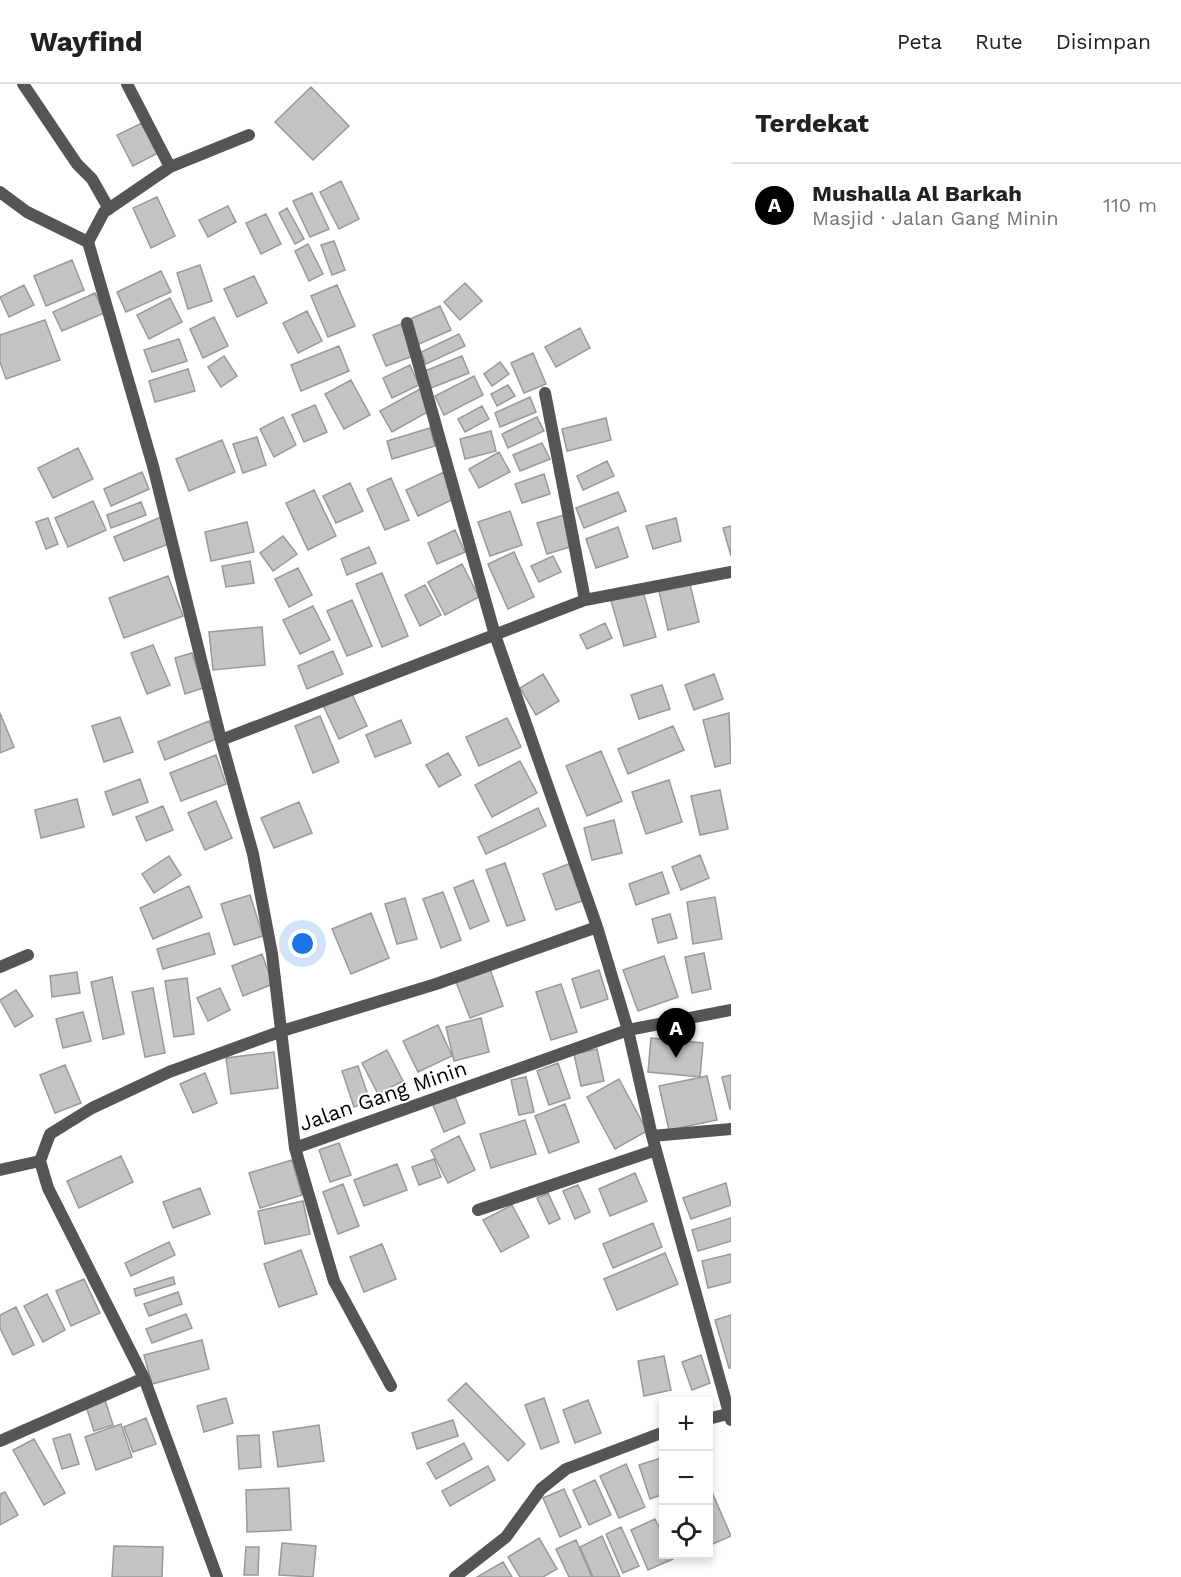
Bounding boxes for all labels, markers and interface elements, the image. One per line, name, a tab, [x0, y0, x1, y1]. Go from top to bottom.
text: Wayfind	[30, 25, 143, 58]
text: Peta	[897, 29, 942, 54]
text: Rute	[975, 29, 1023, 54]
text: Disimpan	[1056, 29, 1151, 54]
text: Terdekat	[755, 108, 869, 138]
text: Mushalla Al Barkah	[812, 181, 1022, 206]
text: A	[768, 193, 781, 217]
text: 110 m	[1103, 193, 1157, 217]
text: Masjid · Jalan Gang Minin	[812, 206, 1059, 230]
your location	[288, 929, 317, 958]
pin: A	[656, 1008, 696, 1058]
street label: Jalan Gang Minin	[296, 1055, 470, 1136]
map controls	[659, 1397, 713, 1559]
button: +	[659, 1397, 713, 1451]
button: −	[659, 1451, 713, 1505]
button: locate	[659, 1505, 713, 1559]

